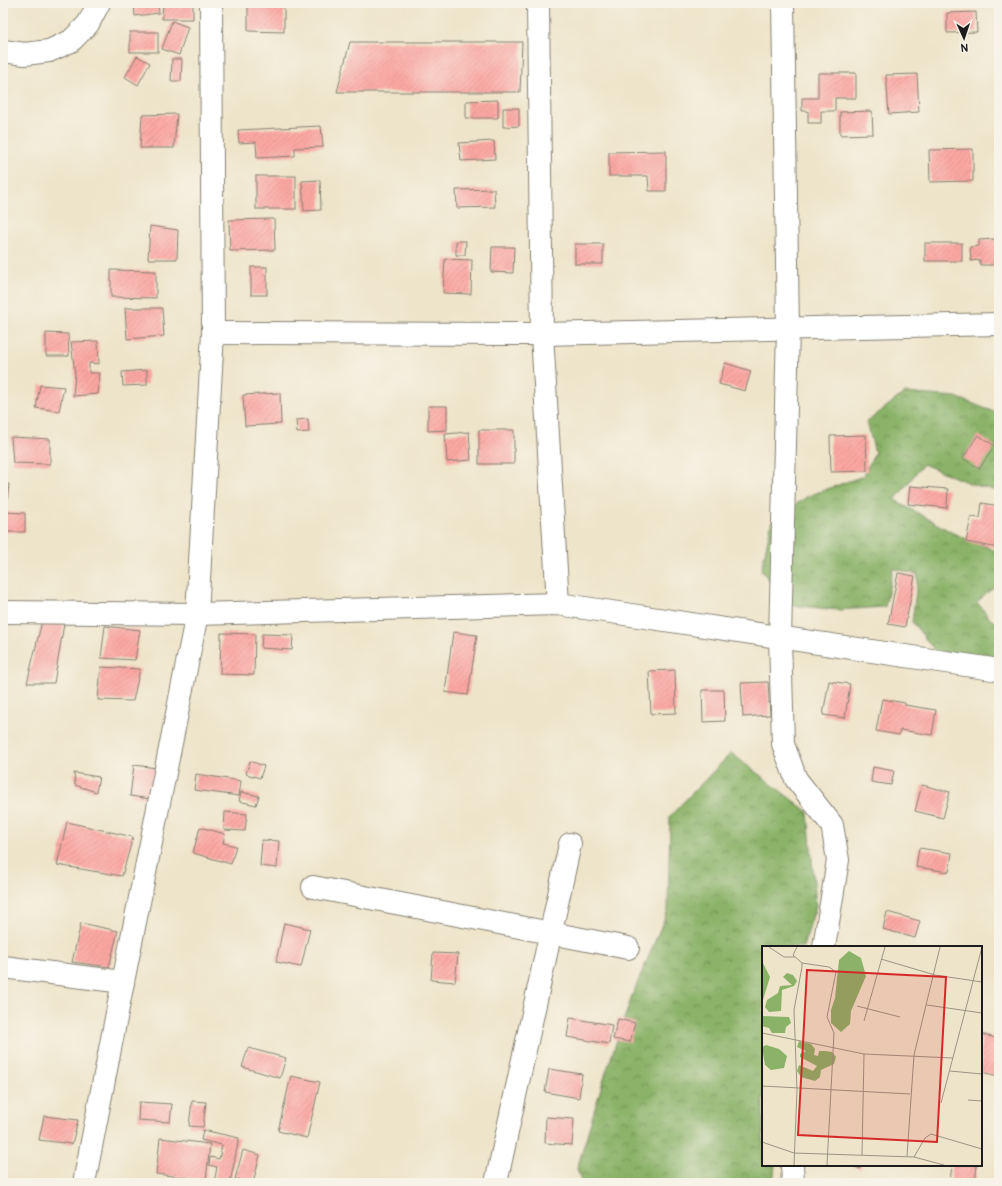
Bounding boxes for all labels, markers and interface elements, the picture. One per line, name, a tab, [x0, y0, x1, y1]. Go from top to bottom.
north arrow	[944, 18, 984, 58]
text: N	[960, 41, 969, 54]
inset map	[762, 946, 982, 1166]

